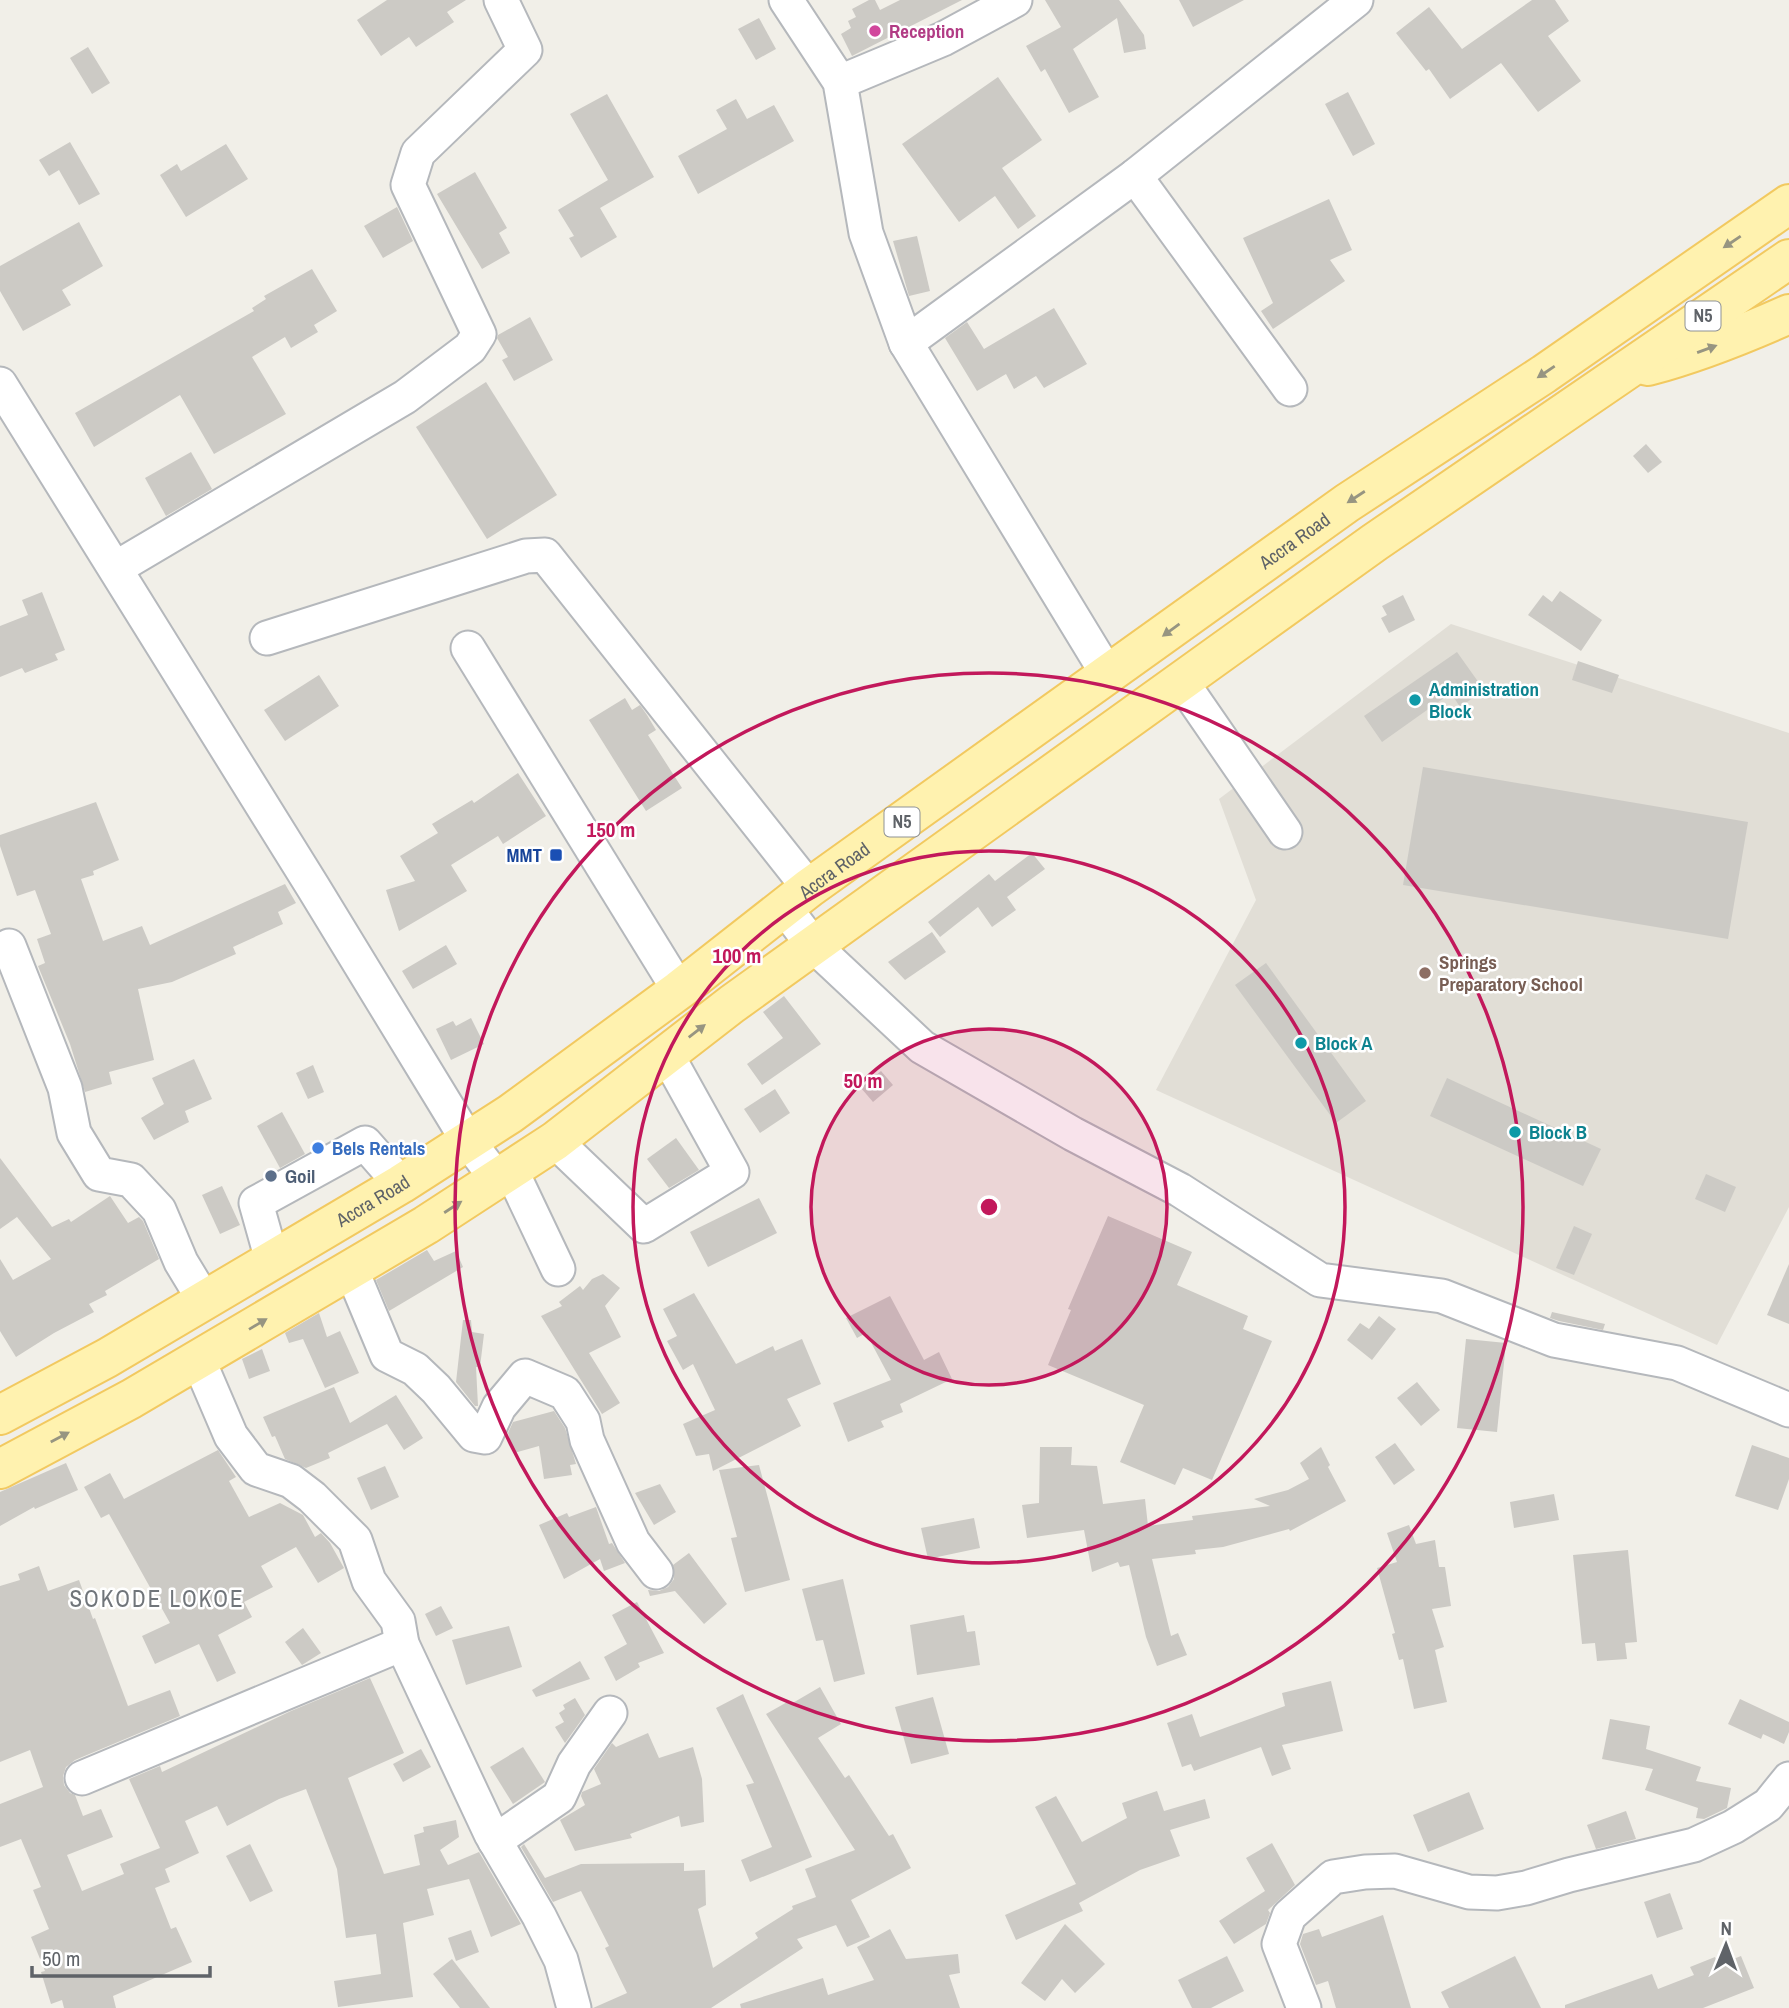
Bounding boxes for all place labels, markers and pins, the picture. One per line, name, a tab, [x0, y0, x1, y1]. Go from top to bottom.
place label: Reception	[889, 18, 964, 44]
marker: Reception	[867, 23, 883, 39]
place label: Administration Block	[1429, 676, 1539, 724]
marker: Administration Block	[1407, 692, 1423, 708]
place label: MMT	[507, 842, 542, 868]
marker: MMT	[548, 847, 564, 863]
place label: Springs Preparatory School	[1439, 949, 1583, 997]
marker: Springs Preparatory School	[1417, 965, 1433, 981]
place label: Block A	[1315, 1030, 1373, 1056]
marker: Block A	[1293, 1035, 1309, 1051]
place label: Block B	[1529, 1119, 1587, 1145]
marker: Block B	[1507, 1124, 1523, 1140]
place label: Bels Rentals	[332, 1135, 426, 1161]
marker: Bels Rentals	[310, 1140, 326, 1156]
place label: Goil	[285, 1163, 315, 1189]
marker: Goil	[263, 1168, 279, 1184]
centre of rings	[977, 1195, 1001, 1219]

